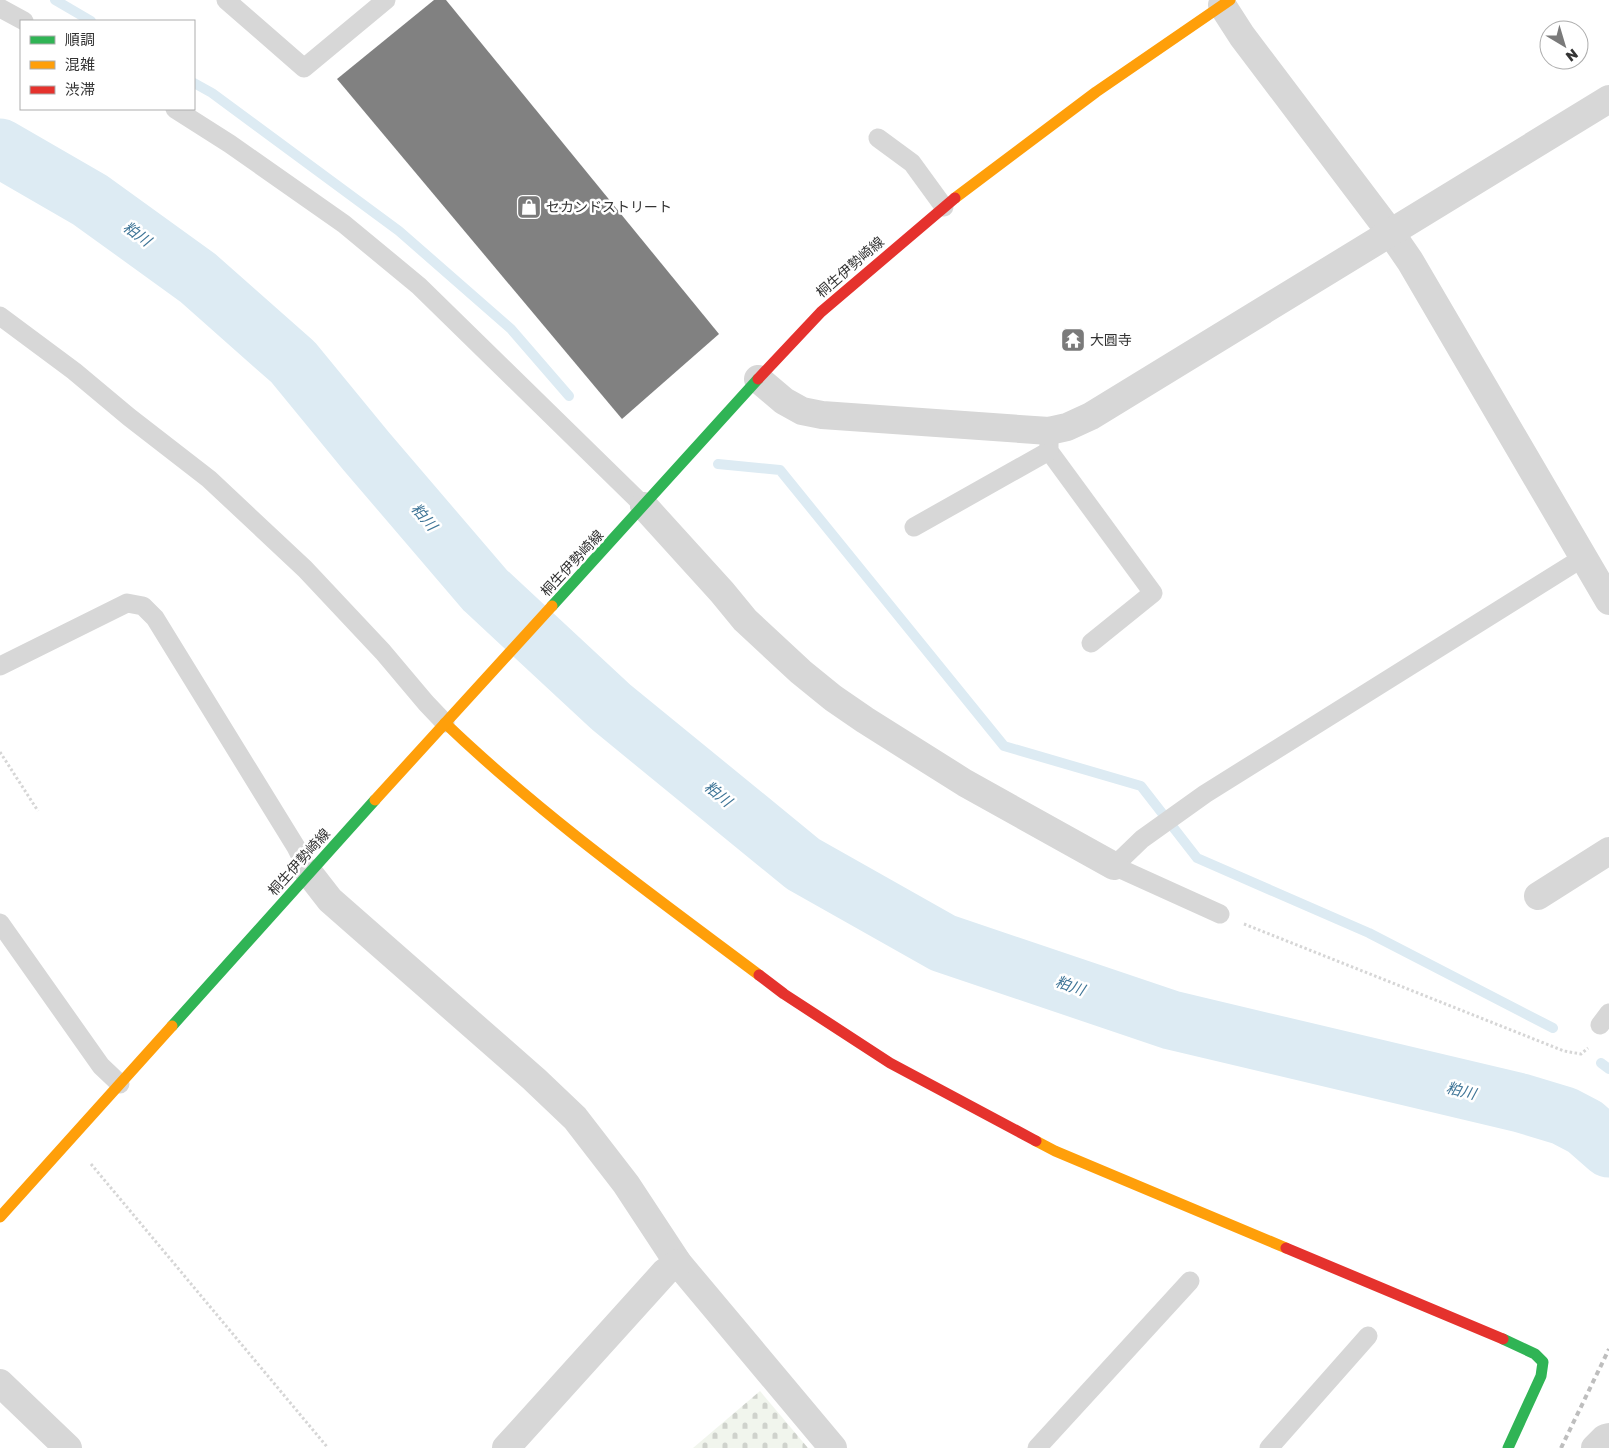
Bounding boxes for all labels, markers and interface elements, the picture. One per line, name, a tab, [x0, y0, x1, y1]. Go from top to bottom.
legend	[20, 20, 195, 110]
north arrow	[1539, 20, 1589, 70]
text: 順調	[65, 30, 95, 48]
text: N	[1563, 46, 1582, 66]
text: 混雑	[65, 55, 95, 73]
text: 渋滞	[65, 80, 95, 98]
shop icon: セカンドストリート	[516, 194, 542, 220]
place label: セカンドストリート	[546, 198, 672, 215]
water label: 粕川	[120, 217, 157, 250]
street label: 桐生伊勢崎線	[812, 233, 887, 301]
temple icon: 大圓寺	[1060, 327, 1086, 353]
place label: 大圓寺	[1090, 331, 1132, 348]
water label: 粕川	[408, 499, 443, 535]
street label: 桐生伊勢崎線	[537, 526, 606, 599]
water label: 粕川	[701, 777, 737, 811]
street label: 桐生伊勢崎線	[264, 825, 333, 899]
water label: 粕川	[1053, 972, 1089, 999]
water label: 粕川	[1445, 1078, 1480, 1103]

